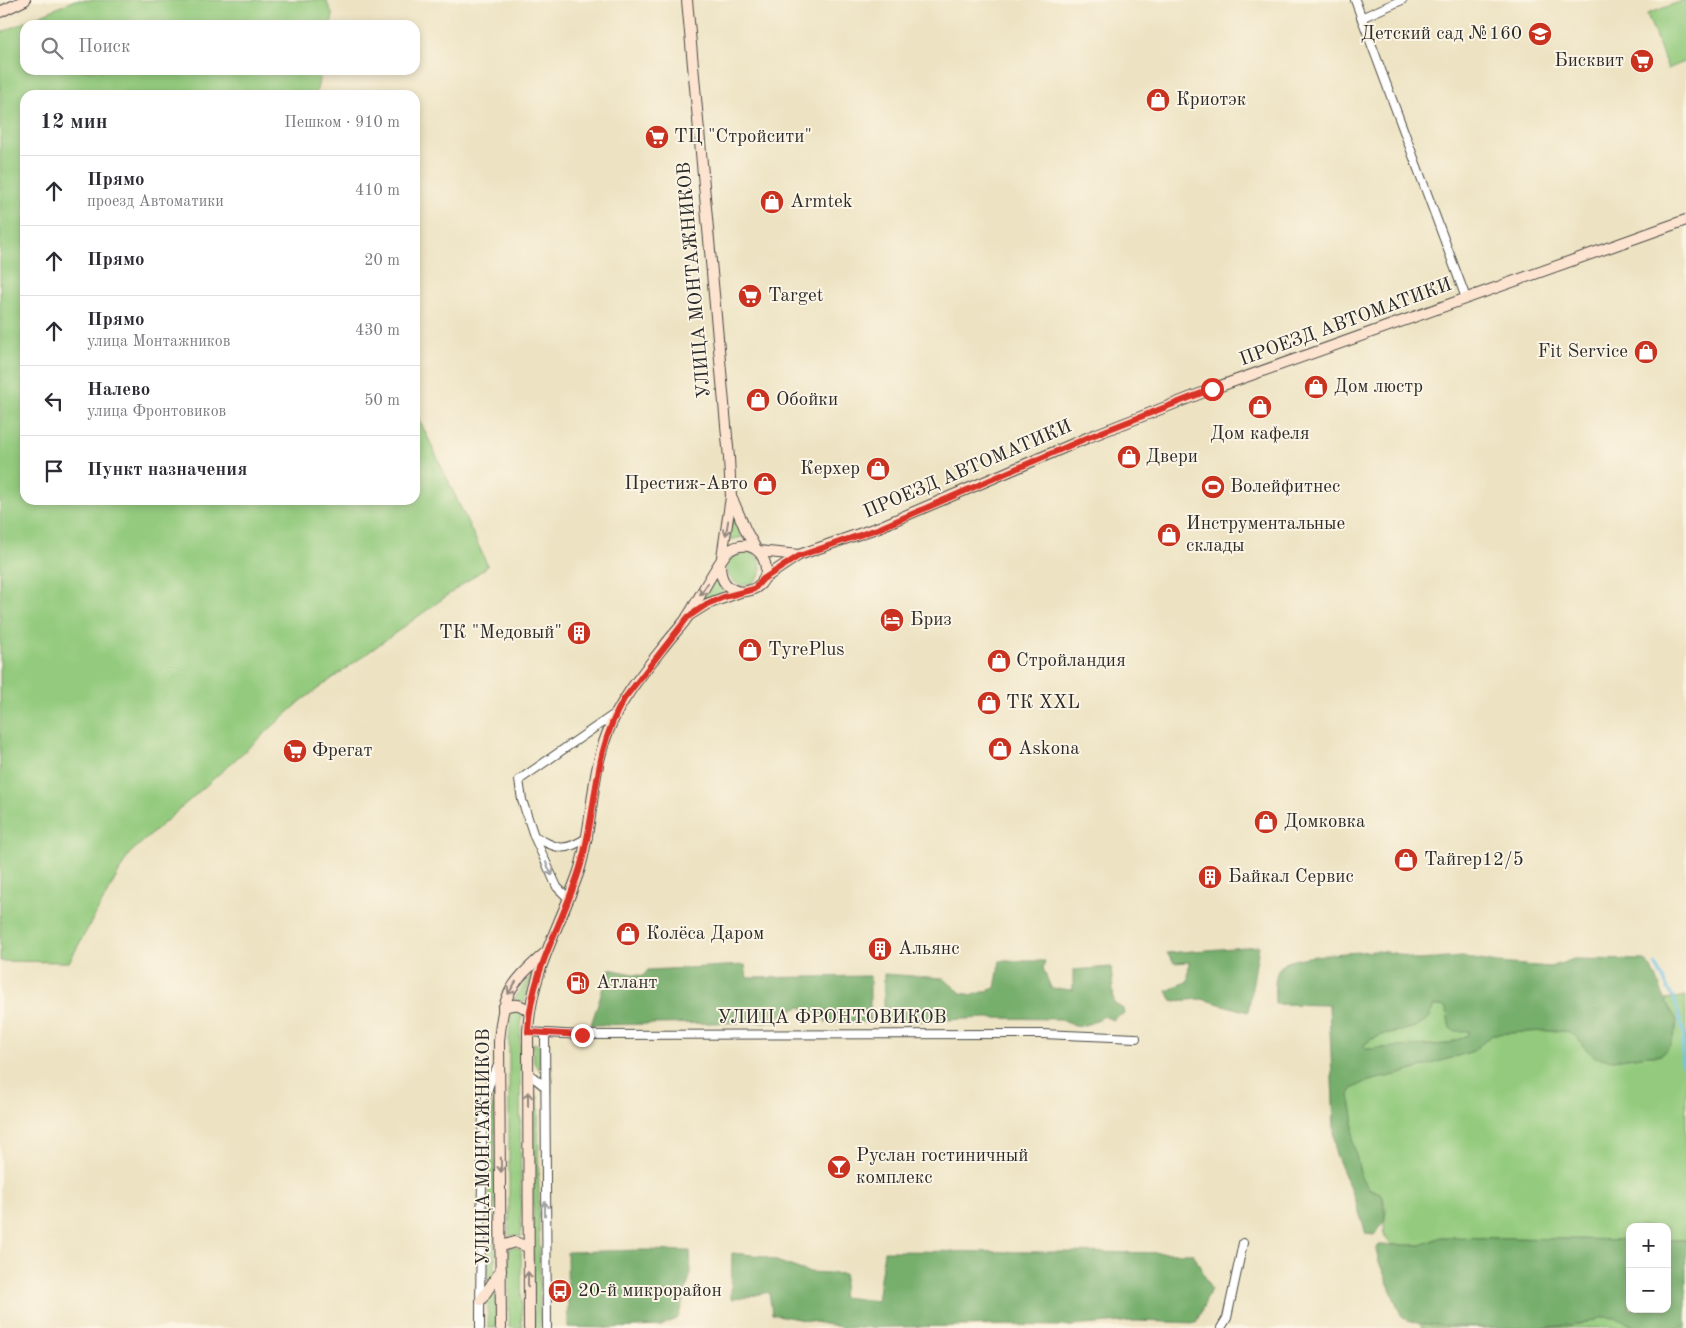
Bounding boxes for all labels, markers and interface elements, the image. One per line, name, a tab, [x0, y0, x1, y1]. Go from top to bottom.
search box	[20, 20, 420, 75]
school or university icon: Детский сад №160	[1527, 21, 1553, 47]
place label: Детский сад №160	[1361, 25, 1522, 44]
icon: search	[38, 34, 66, 62]
text: Поиск	[78, 38, 130, 57]
supermarket icon: Бисквит	[1629, 48, 1655, 74]
place label: Бисквит	[1554, 52, 1624, 71]
shop icon: Криотэк	[1145, 87, 1171, 113]
place label: Криотэк	[1176, 91, 1247, 110]
text: 12 мин	[40, 112, 108, 133]
text: Пешком · 910 m	[284, 115, 400, 131]
supermarket icon: ТЦ "Стройсити"	[644, 124, 670, 150]
place label: ТЦ "Стройсити"	[674, 128, 812, 147]
street label: УЛИЦА МОНТАЖНИКОВ	[675, 161, 715, 399]
text: Прямо	[87, 171, 145, 190]
icon: ahead	[40, 177, 68, 205]
text: 410 m	[355, 183, 400, 199]
shop icon: Armtek	[759, 189, 785, 215]
place label: Armtek	[790, 193, 853, 212]
text: проезд Автоматики	[87, 194, 224, 210]
icon: ahead	[40, 247, 68, 275]
text: Прямо	[87, 251, 145, 270]
text: 20 m	[364, 253, 400, 269]
street label: ПРОЕЗД АВТОМАТИКИ	[1237, 276, 1455, 370]
supermarket icon: Target	[737, 283, 763, 309]
place label: Target	[768, 287, 823, 306]
text: Прямо	[87, 311, 145, 330]
icon: ahead	[40, 317, 68, 345]
text: 430 m	[355, 323, 400, 339]
text: улица Монтажников	[87, 334, 231, 350]
shop icon: Fit Service	[1633, 339, 1659, 365]
place label: Fit Service	[1538, 343, 1628, 362]
shop icon: Дом люстр	[1303, 374, 1329, 400]
route start	[1201, 378, 1224, 401]
place label: Дом люстр	[1334, 378, 1423, 397]
text: Налево	[87, 381, 150, 400]
icon: left	[40, 387, 68, 415]
shop icon: Обойки	[745, 387, 771, 413]
place label: Обойки	[776, 391, 838, 410]
text: 50 m	[364, 393, 400, 409]
shop icon: Дом кафеля	[1247, 394, 1273, 420]
text: улица Фронтовиков	[87, 404, 226, 420]
street label: ПРОЕЗД АВТОМАТИКИ	[861, 417, 1075, 523]
place label: Дом кафеля	[1210, 425, 1310, 444]
shop icon: Двери	[1116, 444, 1142, 470]
place label: Двери	[1146, 448, 1198, 467]
shop icon: Керхер	[865, 456, 891, 482]
icon: arrive	[40, 457, 68, 485]
place label: Керхер	[800, 460, 860, 479]
text: Пункт назначения	[87, 461, 247, 480]
shop icon: Престиж-Авто	[752, 471, 778, 497]
sports icon: Волейфитнес	[1200, 474, 1226, 500]
place label: Престиж-Авто	[624, 475, 748, 494]
place label: Волейфитнес	[1230, 478, 1340, 497]
place label: Инструментальные склады	[1186, 515, 1345, 556]
one-way arrow	[721, 519, 731, 535]
shop icon: Инструментальные склады	[1156, 522, 1182, 548]
one-way arrow	[698, 582, 709, 596]
hotel icon: Бриз	[879, 607, 905, 633]
place label: Бриз	[910, 611, 952, 630]
building icon: ТК "Медовый"	[566, 620, 592, 646]
place label: ТК "Медовый"	[439, 624, 562, 643]
shop icon: TyrePlus	[737, 637, 763, 663]
place label: TyrePlus	[768, 641, 845, 660]
shop icon: Стройландия	[986, 648, 1012, 674]
place label: Стройландия	[1016, 652, 1126, 671]
shop icon: ТК XXL	[976, 690, 1002, 716]
place label: ТК XXL	[1006, 694, 1080, 713]
shop icon: Askona	[987, 736, 1013, 762]
supermarket icon: Фрегат	[282, 738, 308, 764]
place label: Askona	[1018, 740, 1080, 759]
place label: Фрегат	[312, 742, 373, 761]
shop icon: Домковка	[1253, 809, 1279, 835]
place label: Домковка	[1284, 813, 1366, 832]
shop icon: Тайгер12/5	[1393, 847, 1419, 873]
place label: Тайгер12/5	[1424, 851, 1524, 870]
one-way arrow	[544, 861, 554, 876]
building icon: Байкал Сервис	[1197, 864, 1223, 890]
place label: Байкал Сервис	[1228, 868, 1354, 887]
shop icon: Колёса Даром	[615, 921, 641, 947]
place label: Колёса Даром	[646, 925, 764, 944]
building icon: Альянс	[867, 936, 893, 962]
place label: Альянс	[898, 940, 960, 959]
fuel station icon: Атлант	[565, 970, 591, 996]
place label: Атлант	[596, 974, 658, 993]
one-way arrow	[507, 980, 517, 994]
street label: УЛИЦА ФРОНТОВИКОВ	[717, 1009, 947, 1028]
route end	[571, 1024, 594, 1047]
street label: УЛИЦА МОНТАЖНИКОВ	[475, 1028, 494, 1266]
one-way arrow	[523, 1092, 533, 1108]
place label: Руслан гостиничный комплекс	[856, 1147, 1029, 1188]
bar icon: Руслан гостиничный комплекс	[826, 1154, 852, 1180]
one-way arrow	[496, 1156, 506, 1173]
one-way arrow	[540, 1202, 550, 1218]
map controls	[1626, 1223, 1671, 1313]
button: +	[1626, 1223, 1671, 1268]
button: −	[1626, 1268, 1671, 1313]
one-way arrow	[524, 1272, 533, 1288]
bus stop icon: 20-й микрорайон	[547, 1278, 573, 1304]
place label: 20-й микрорайон	[578, 1282, 722, 1301]

